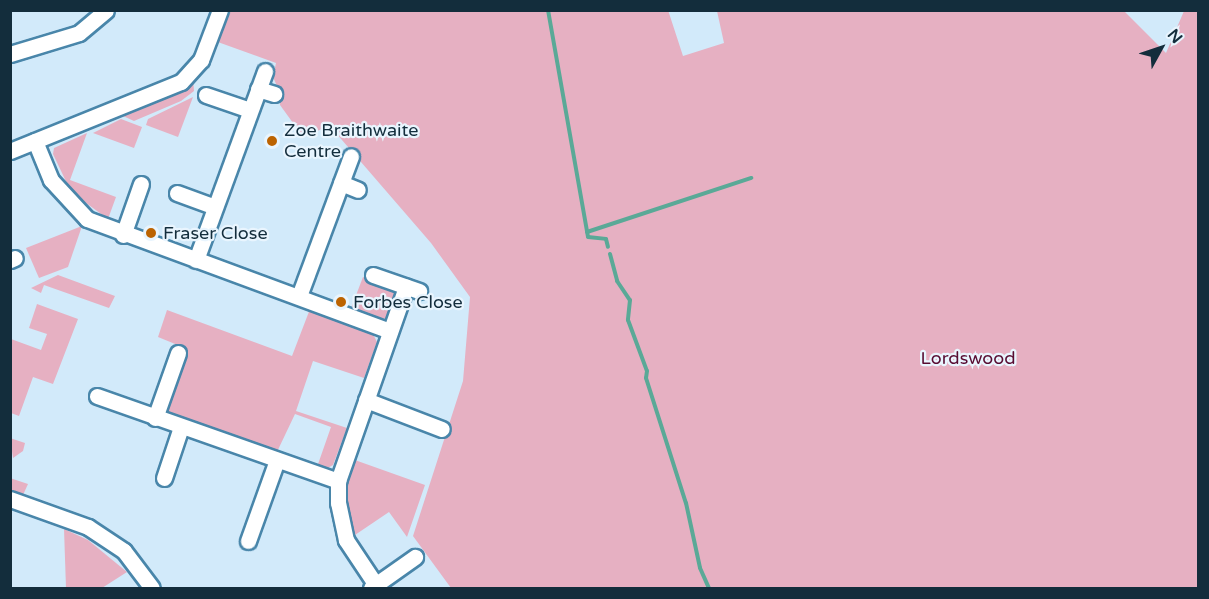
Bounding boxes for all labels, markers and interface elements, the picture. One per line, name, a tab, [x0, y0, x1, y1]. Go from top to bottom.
north arrow	[1131, 18, 1191, 78]
text: N	[1163, 25, 1187, 48]
place label: Zoe Braithwaite Centre	[284, 120, 418, 162]
marker: Zoe Braithwaite Centre	[265, 134, 279, 148]
place label: Fraser Close	[163, 222, 268, 244]
marker: Fraser Close	[144, 226, 158, 240]
place label: Forbes Close	[353, 291, 463, 313]
marker: Forbes Close	[334, 295, 348, 309]
park label: Lordswood	[920, 347, 1016, 369]

